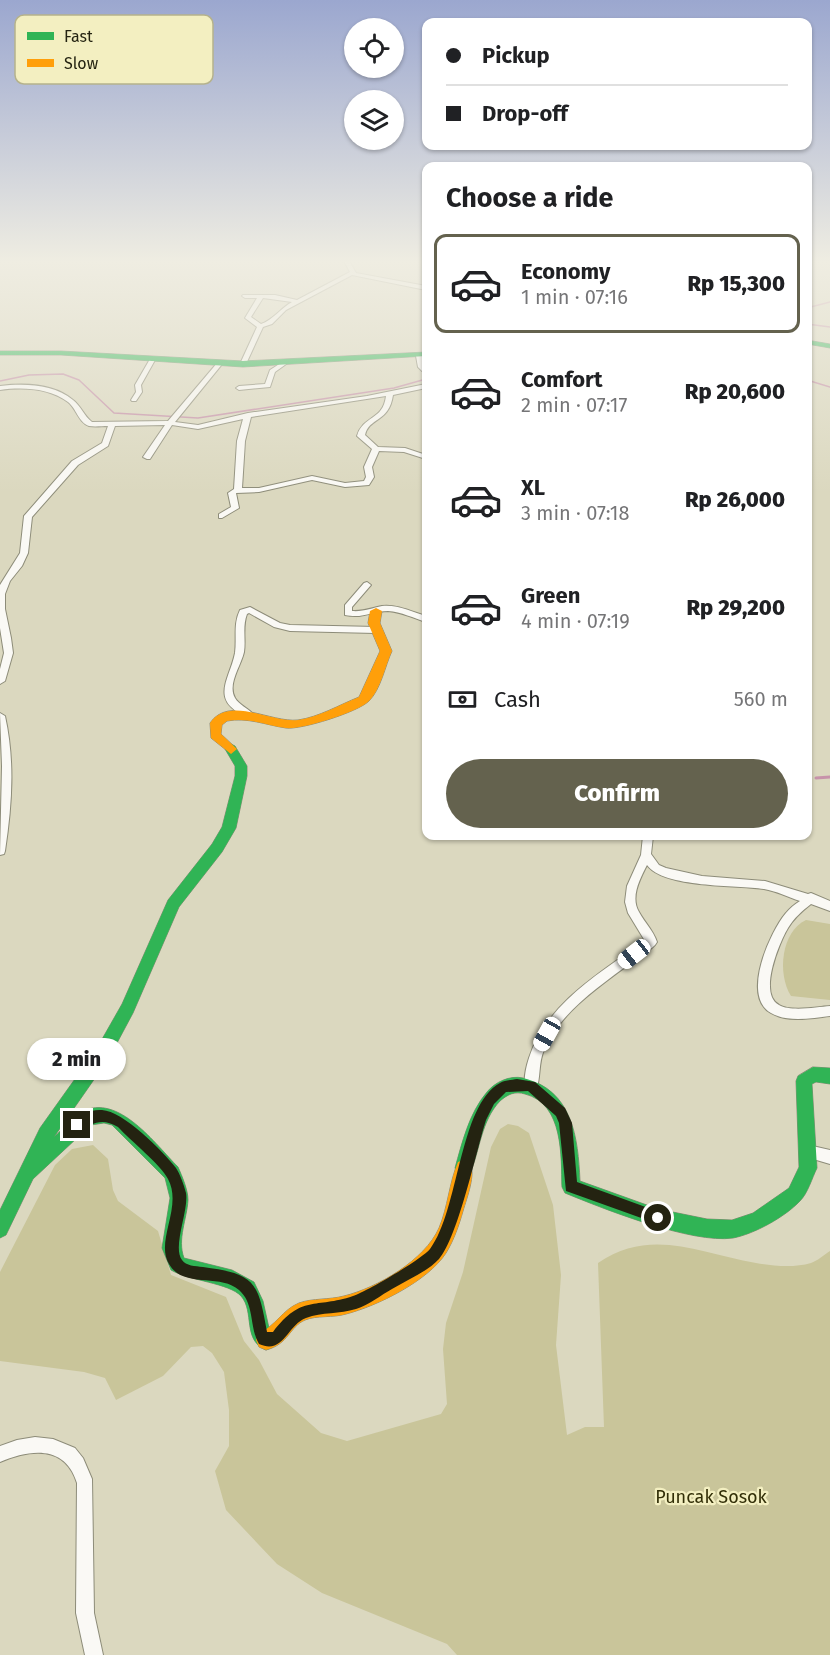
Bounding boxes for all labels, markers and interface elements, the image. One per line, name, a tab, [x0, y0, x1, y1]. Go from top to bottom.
legend	[15, 15, 213, 84]
map controls	[344, 18, 404, 150]
button: locate	[344, 18, 404, 78]
text: Fast	[64, 27, 93, 46]
text: Pickup	[482, 42, 550, 69]
text: Slow	[64, 54, 99, 73]
button: layers	[344, 90, 404, 150]
text: Drop-off	[482, 100, 568, 127]
text: Choose a ride	[446, 182, 613, 214]
icon: car	[449, 257, 503, 311]
text: Economy	[521, 258, 610, 285]
text: Rp 15,300	[687, 270, 785, 297]
text: 1 min · 07:16	[521, 285, 628, 309]
icon: car	[449, 365, 503, 419]
text: Comfort	[521, 366, 602, 393]
text: Rp 20,600	[685, 378, 785, 405]
text: 2 min · 07:17	[521, 393, 627, 417]
icon: car	[449, 473, 503, 527]
text: XL	[521, 474, 545, 501]
text: Rp 26,000	[685, 486, 785, 513]
text: 3 min · 07:18	[521, 501, 630, 525]
icon: car	[449, 581, 503, 635]
text: Green	[521, 582, 580, 609]
text: Rp 29,200	[686, 594, 785, 621]
text: 4 min · 07:19	[521, 609, 630, 633]
icon: cash	[446, 683, 479, 716]
text: Cash	[494, 686, 541, 713]
text: 560 m	[734, 687, 788, 711]
button: Confirm	[446, 759, 788, 828]
car	[614, 936, 654, 972]
car	[530, 1014, 564, 1054]
callout: 2 min	[28, 1038, 127, 1080]
text: 2 min	[52, 1047, 101, 1071]
route end	[63, 1111, 90, 1138]
route start	[644, 1204, 671, 1231]
park label: Puncak Sosok	[655, 1486, 768, 1508]

